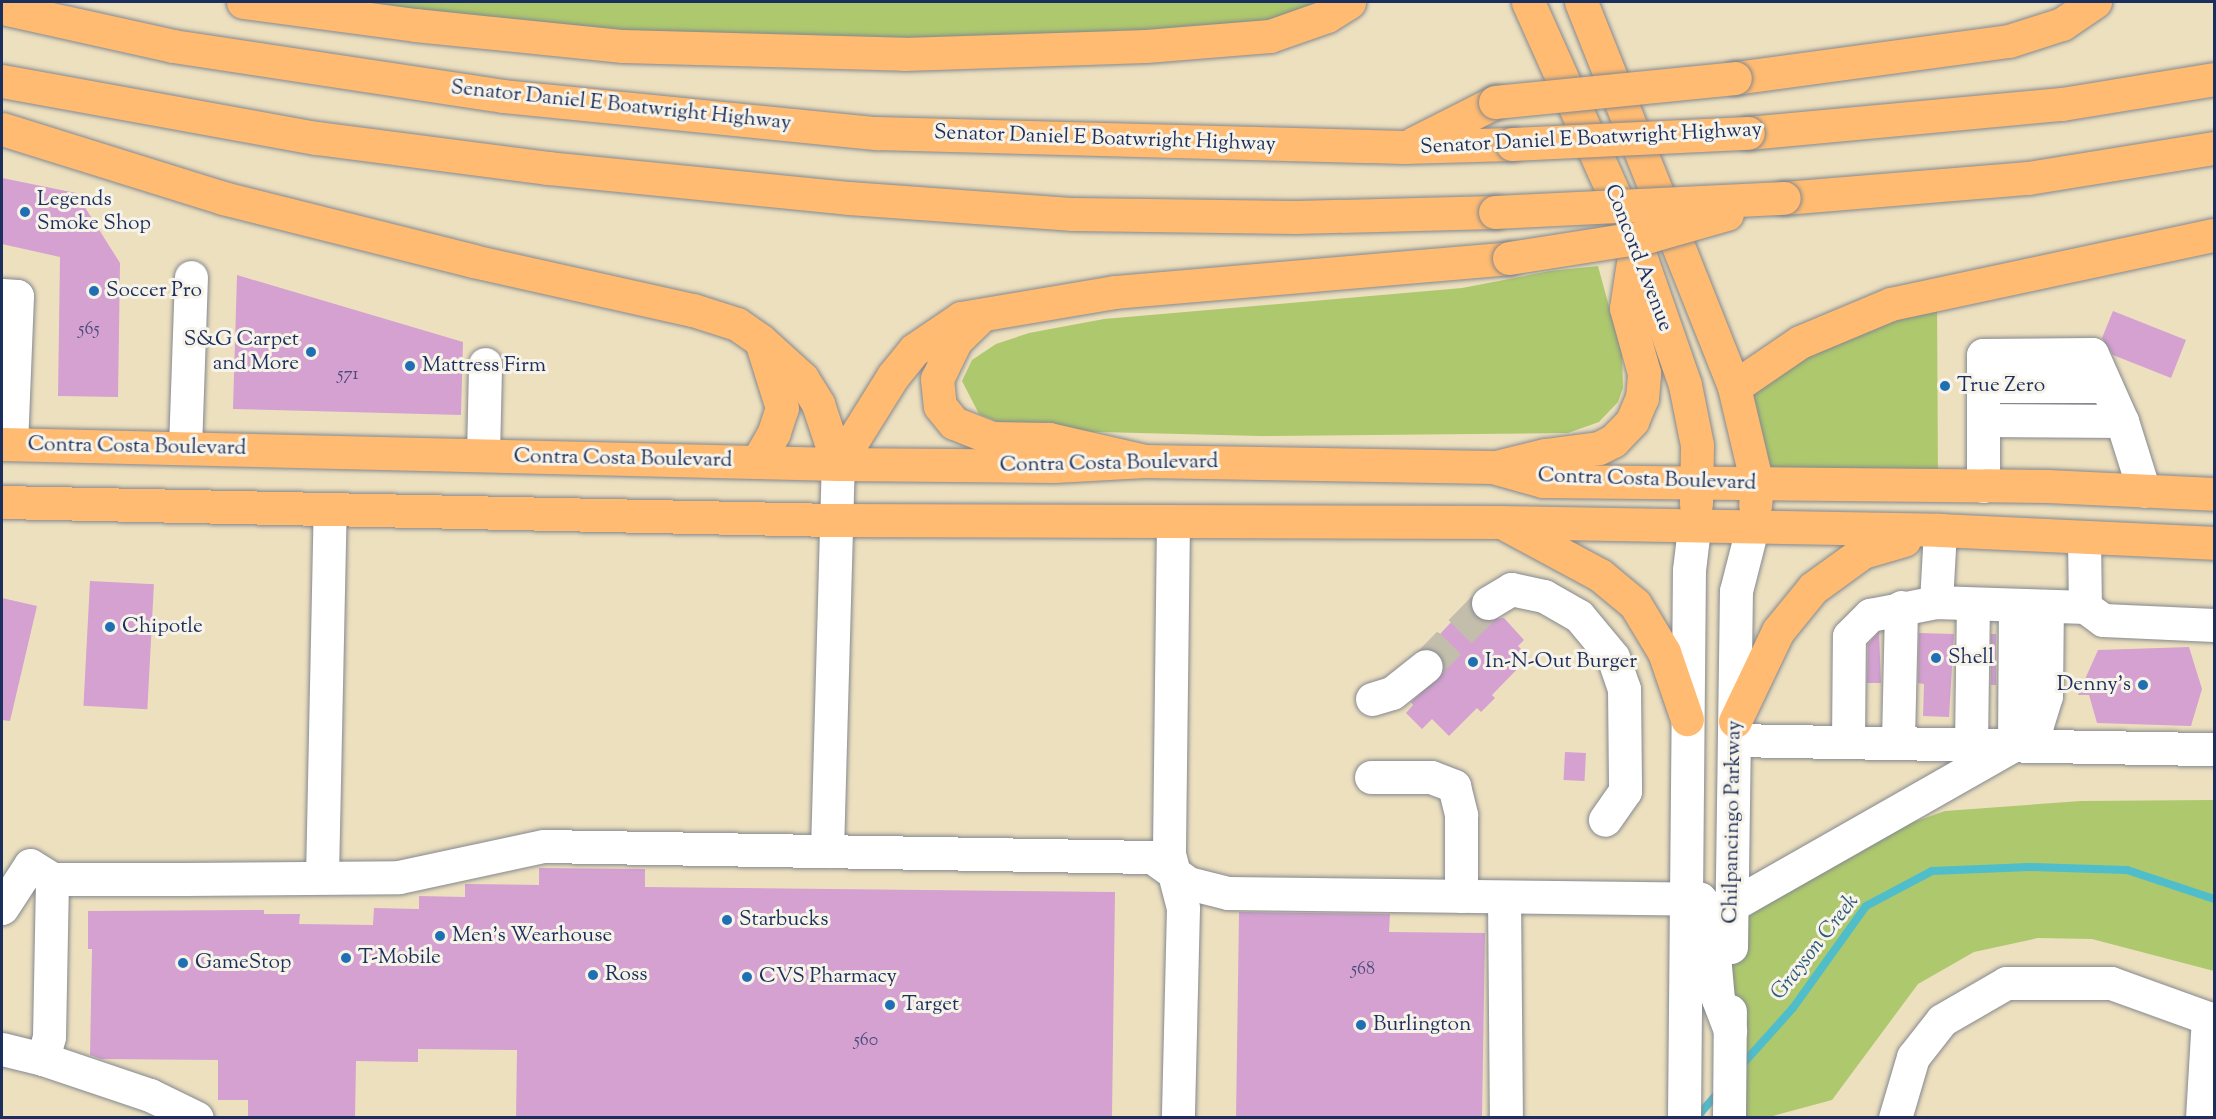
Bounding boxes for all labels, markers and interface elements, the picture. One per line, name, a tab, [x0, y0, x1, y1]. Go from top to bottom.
street label: Senator Daniel E Boatwright Highway	[450, 76, 792, 136]
street label: Senator Daniel E Boatwright Highway	[1419, 117, 1763, 161]
street label: Senator Daniel E Boatwright Highway	[934, 120, 1276, 158]
street label: Concord Avenue	[1598, 181, 1678, 335]
place label: Legends Smoke Shop	[37, 187, 151, 237]
marker: Legends Smoke Shop	[18, 205, 32, 219]
place label: Soccer Pro	[106, 278, 202, 304]
marker: Soccer Pro	[87, 284, 101, 298]
house number: 565	[78, 319, 100, 341]
place label: S&G Carpet and More	[184, 327, 299, 377]
marker: S&G Carpet and More	[304, 345, 318, 359]
place label: Mattress Firm	[422, 353, 546, 379]
marker: Mattress Firm	[403, 359, 417, 373]
house number: 571	[337, 364, 359, 386]
place label: True Zero	[1957, 373, 2045, 399]
marker: True Zero	[1938, 379, 1952, 393]
street label: Contra Costa Boulevard	[27, 432, 247, 462]
street label: Contra Costa Boulevard	[513, 444, 733, 474]
street label: Contra Costa Boulevard	[999, 449, 1219, 479]
street label: Contra Costa Boulevard	[1537, 464, 1757, 496]
place label: Chipotle	[122, 614, 203, 640]
marker: Chipotle	[103, 620, 117, 634]
place label: Shell	[1948, 645, 1994, 671]
place label: In-N-Out Burger	[1485, 649, 1637, 675]
marker: Shell	[1929, 651, 1943, 665]
marker: In-N-Out Burger	[1466, 655, 1480, 669]
place label: Denny's	[2057, 672, 2131, 698]
marker: Denny's	[2136, 678, 2150, 692]
street label: Chilpancingo Parkway	[1719, 720, 1747, 924]
water label: Grayson Creek	[1766, 890, 1866, 1006]
place label: Starbucks	[739, 907, 828, 933]
marker: Starbucks	[720, 913, 734, 927]
place label: Men's Wearhouse	[452, 923, 612, 949]
marker: Men's Wearhouse	[433, 929, 447, 943]
place label: T-Mobile	[358, 945, 441, 971]
place label: GameStop	[195, 950, 291, 976]
marker: T-Mobile	[339, 951, 353, 965]
marker: GameStop	[176, 956, 190, 970]
house number: 568	[1351, 959, 1375, 981]
place label: Ross	[605, 962, 647, 988]
place label: CVS Pharmacy	[759, 964, 897, 990]
marker: Ross	[586, 968, 600, 982]
marker: CVS Pharmacy	[740, 970, 754, 984]
place label: Target	[902, 992, 959, 1018]
marker: Target	[883, 998, 897, 1012]
place label: Burlington	[1373, 1012, 1471, 1038]
marker: Burlington	[1354, 1018, 1368, 1032]
house number: 560	[854, 1030, 878, 1052]

